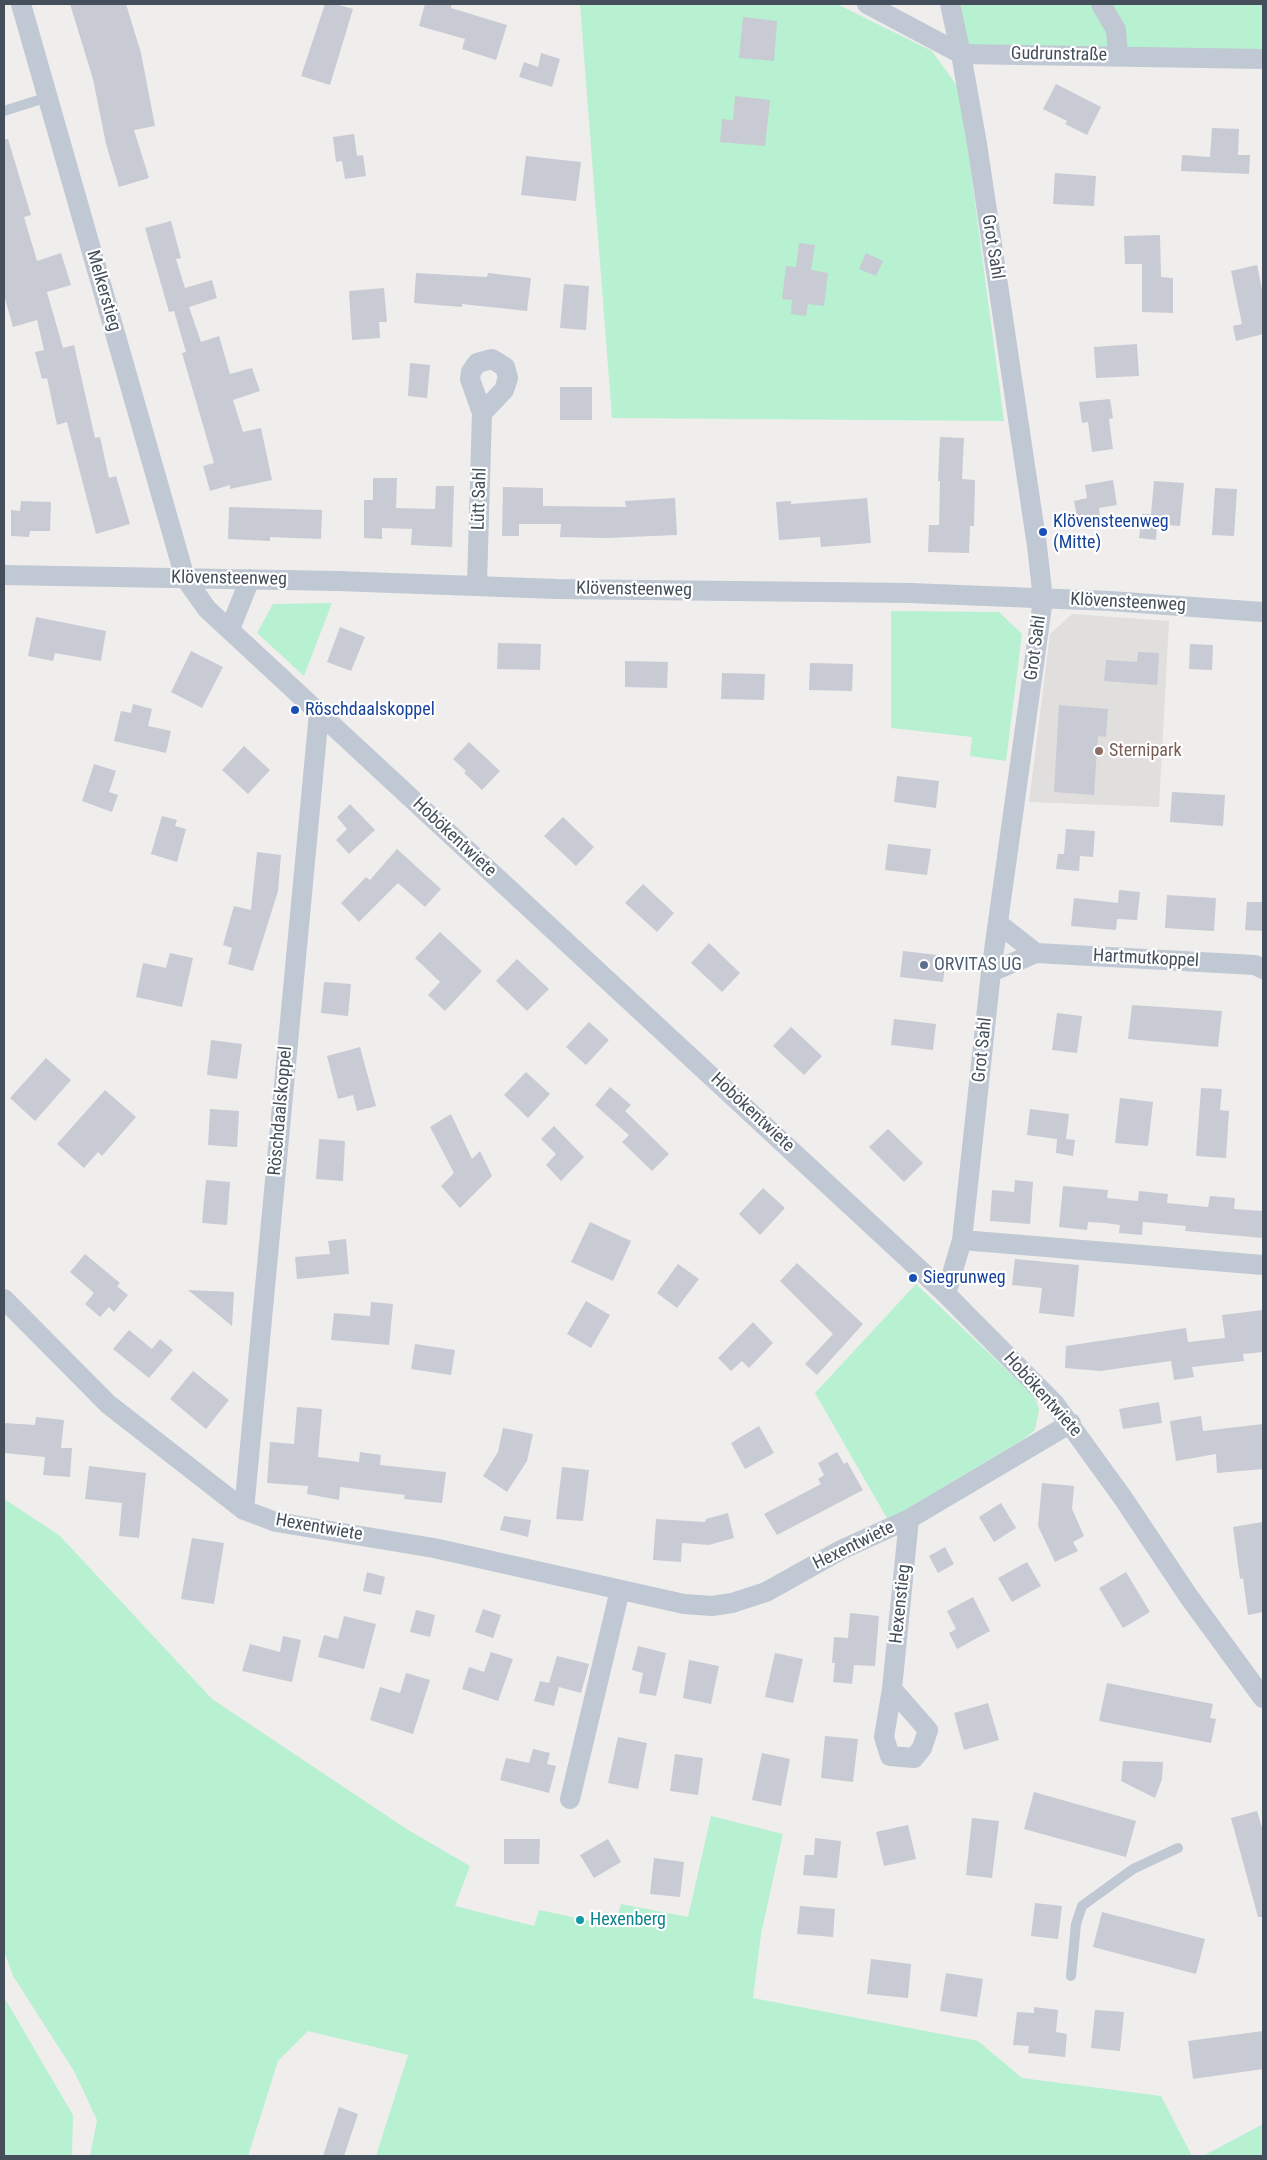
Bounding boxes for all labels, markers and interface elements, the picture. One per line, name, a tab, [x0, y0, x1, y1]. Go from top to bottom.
street label: Gudrunstraße	[1011, 43, 1107, 67]
street label: Grot Sahl	[976, 213, 1008, 281]
street label: Melkerstieg	[81, 248, 125, 334]
street label: Lütt Sahl	[468, 467, 492, 531]
place label: Klövensteenweg (Mitte)	[1053, 511, 1169, 554]
marker: Klövensteenweg (Mitte)	[1037, 526, 1049, 538]
street label: Klövensteenweg	[171, 567, 287, 591]
street label: Klövensteenweg	[576, 578, 692, 602]
street label: Klövensteenweg	[1070, 589, 1186, 617]
street label: Grot Sahl	[1021, 614, 1051, 682]
place label: Röschdaalskoppel	[305, 699, 435, 721]
marker: Röschdaalskoppel	[289, 704, 301, 716]
place label: Sternipark	[1109, 740, 1182, 762]
marker: Sternipark	[1093, 745, 1105, 757]
street label: Hobökentwiete	[408, 794, 500, 882]
street label: Hartmutkoppel	[1092, 945, 1200, 973]
place label: ORVITAS UG	[934, 954, 1022, 976]
marker: ORVITAS UG	[918, 959, 930, 971]
street label: Grot Sahl	[969, 1016, 997, 1084]
street label: Röschdaalskoppel	[265, 1045, 297, 1177]
street label: Hobökentwiete	[706, 1069, 798, 1157]
place label: Siegrunweg	[923, 1267, 1006, 1289]
marker: Siegrunweg	[907, 1272, 919, 1284]
street label: Hobökentwiete	[998, 1348, 1086, 1442]
street label: Hexentwiete	[274, 1510, 364, 1546]
street label: Hexentwiete	[810, 1517, 898, 1575]
street label: Hexenstieg	[886, 1563, 916, 1645]
place label: Hexenberg	[590, 1909, 666, 1931]
marker: Hexenberg	[574, 1914, 586, 1926]

